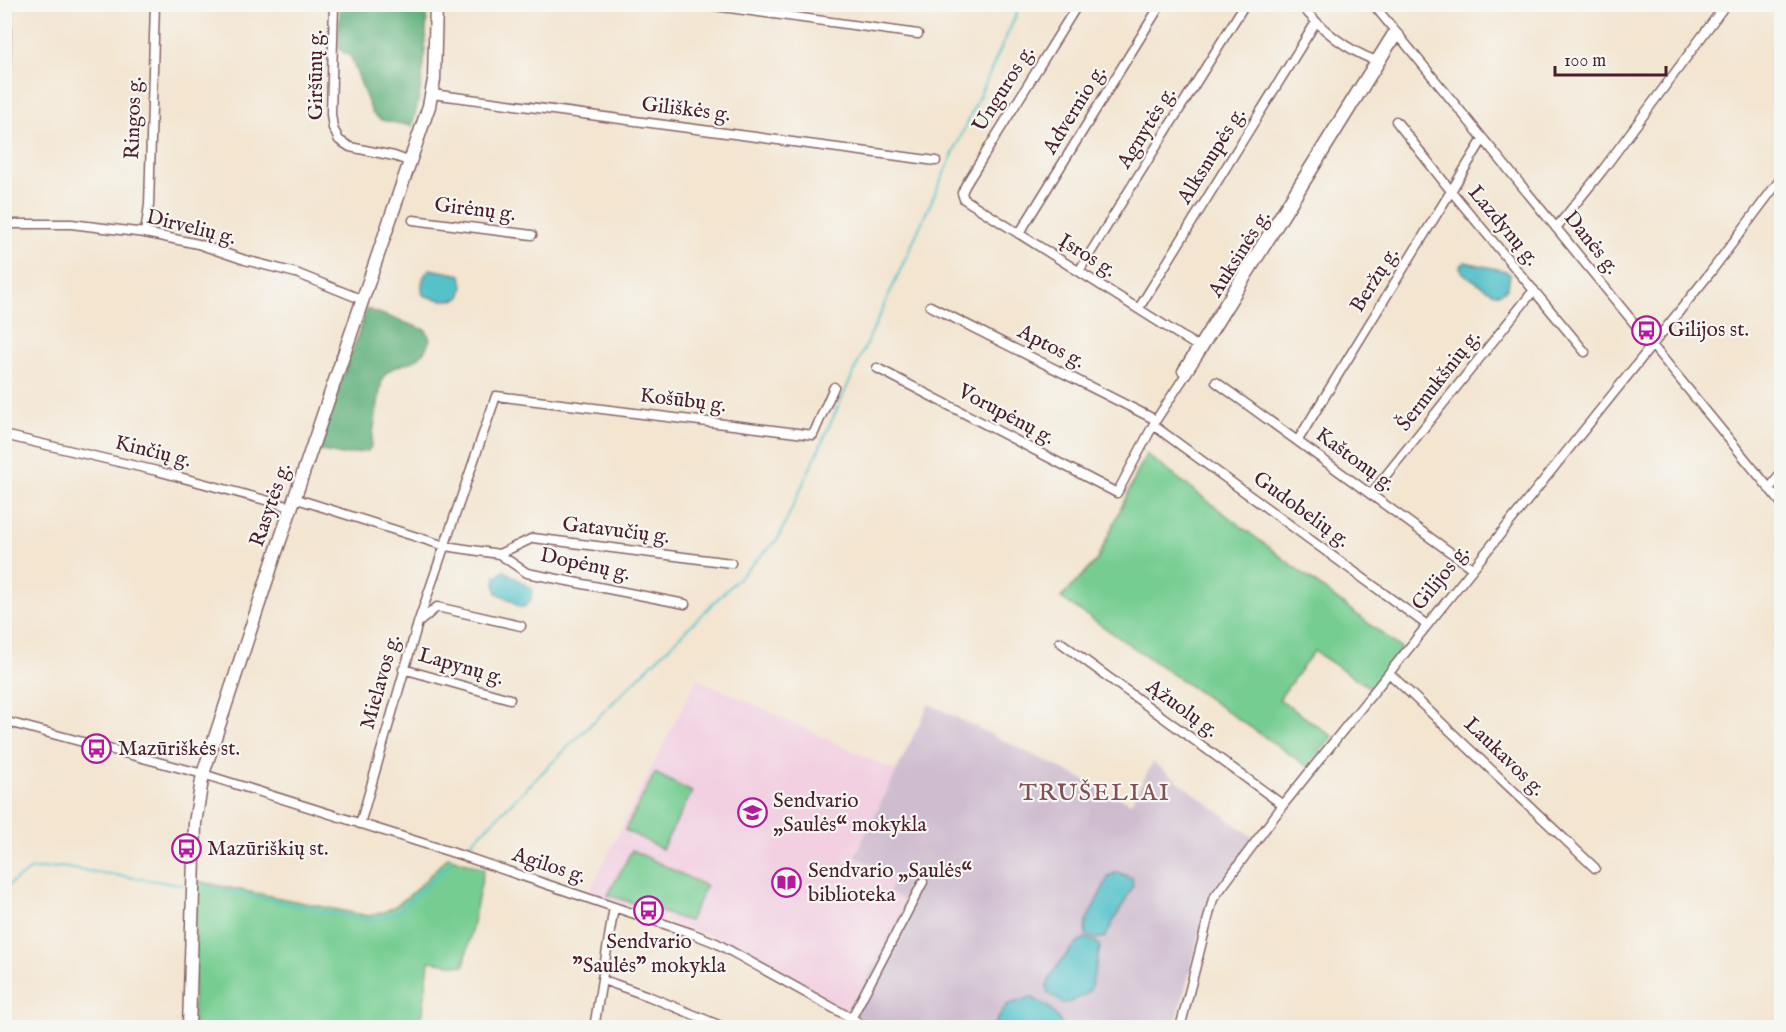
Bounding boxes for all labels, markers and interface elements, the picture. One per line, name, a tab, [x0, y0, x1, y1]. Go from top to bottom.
street label: Giršūnų g.	[303, 30, 330, 120]
scale bar	[1555, 39, 1666, 77]
street label: Unguros g.	[967, 41, 1041, 137]
text: 100 m	[1564, 50, 1606, 73]
street label: Advernio g.	[1036, 60, 1113, 160]
street label: Ringos g.	[119, 76, 149, 160]
street label: Agnytės g.	[1111, 82, 1183, 175]
street label: Giliškės g.	[640, 91, 732, 129]
street label: Alksnupės g.	[1171, 103, 1252, 210]
street label: Lazdynų g.	[1461, 180, 1545, 272]
street label: Girėnų g.	[433, 192, 517, 228]
street label: Dirvelių g.	[143, 204, 239, 252]
street label: Auksinės g.	[1202, 205, 1277, 303]
street label: Danės g.	[1557, 206, 1625, 280]
street label: Įsros g.	[1053, 228, 1121, 284]
street label: Beržų g.	[1344, 242, 1406, 318]
bus stop icon: Gilijos st.	[1631, 314, 1663, 346]
place label: Gilijos st.	[1668, 317, 1749, 344]
street label: Aptos g.	[1012, 318, 1089, 375]
street label: Šermukšnių g.	[1390, 324, 1487, 437]
street label: Vorupėnų g.	[952, 378, 1059, 452]
street label: Košūbų g.	[638, 382, 728, 420]
street label: Kaštonų g.	[1310, 422, 1400, 498]
street label: Kinčių g.	[112, 430, 194, 474]
street label: Rasytės g.	[244, 459, 298, 551]
street label: Gudobelių g.	[1247, 466, 1355, 554]
street label: Gatavučių g.	[561, 511, 671, 551]
street label: Gilijos g.	[1406, 539, 1476, 617]
street label: Dopėnų g.	[537, 542, 633, 588]
street label: Mielavos g.	[355, 631, 407, 733]
street label: Lapynų g.	[415, 642, 507, 692]
street label: Ąžuolų g.	[1140, 673, 1223, 744]
street label: Laukavos g.	[1458, 711, 1550, 803]
bus stop icon: Mazūriškės st.	[81, 733, 113, 765]
place label: Mazūriškės st.	[118, 736, 240, 763]
district label: TRUŠELIAI	[1019, 778, 1171, 809]
place label: Sendvario „Saulės“ mokykla	[773, 788, 927, 839]
school or university icon: Sendvario „Saulės“ mokykla	[736, 797, 768, 829]
bus stop icon: Mazūriškių st.	[170, 833, 202, 865]
place label: Mazūriškių st.	[207, 836, 328, 863]
street label: Agilos g.	[508, 841, 589, 891]
place label: Sendvario „Saulės“ biblioteka	[808, 858, 972, 909]
library icon: Sendvario „Saulės“ biblioteka	[771, 867, 803, 899]
bus stop icon: Sendvario "Saulės" mokykla	[633, 895, 665, 927]
place label: Sendvario "Saulės" mokykla	[572, 929, 727, 980]

